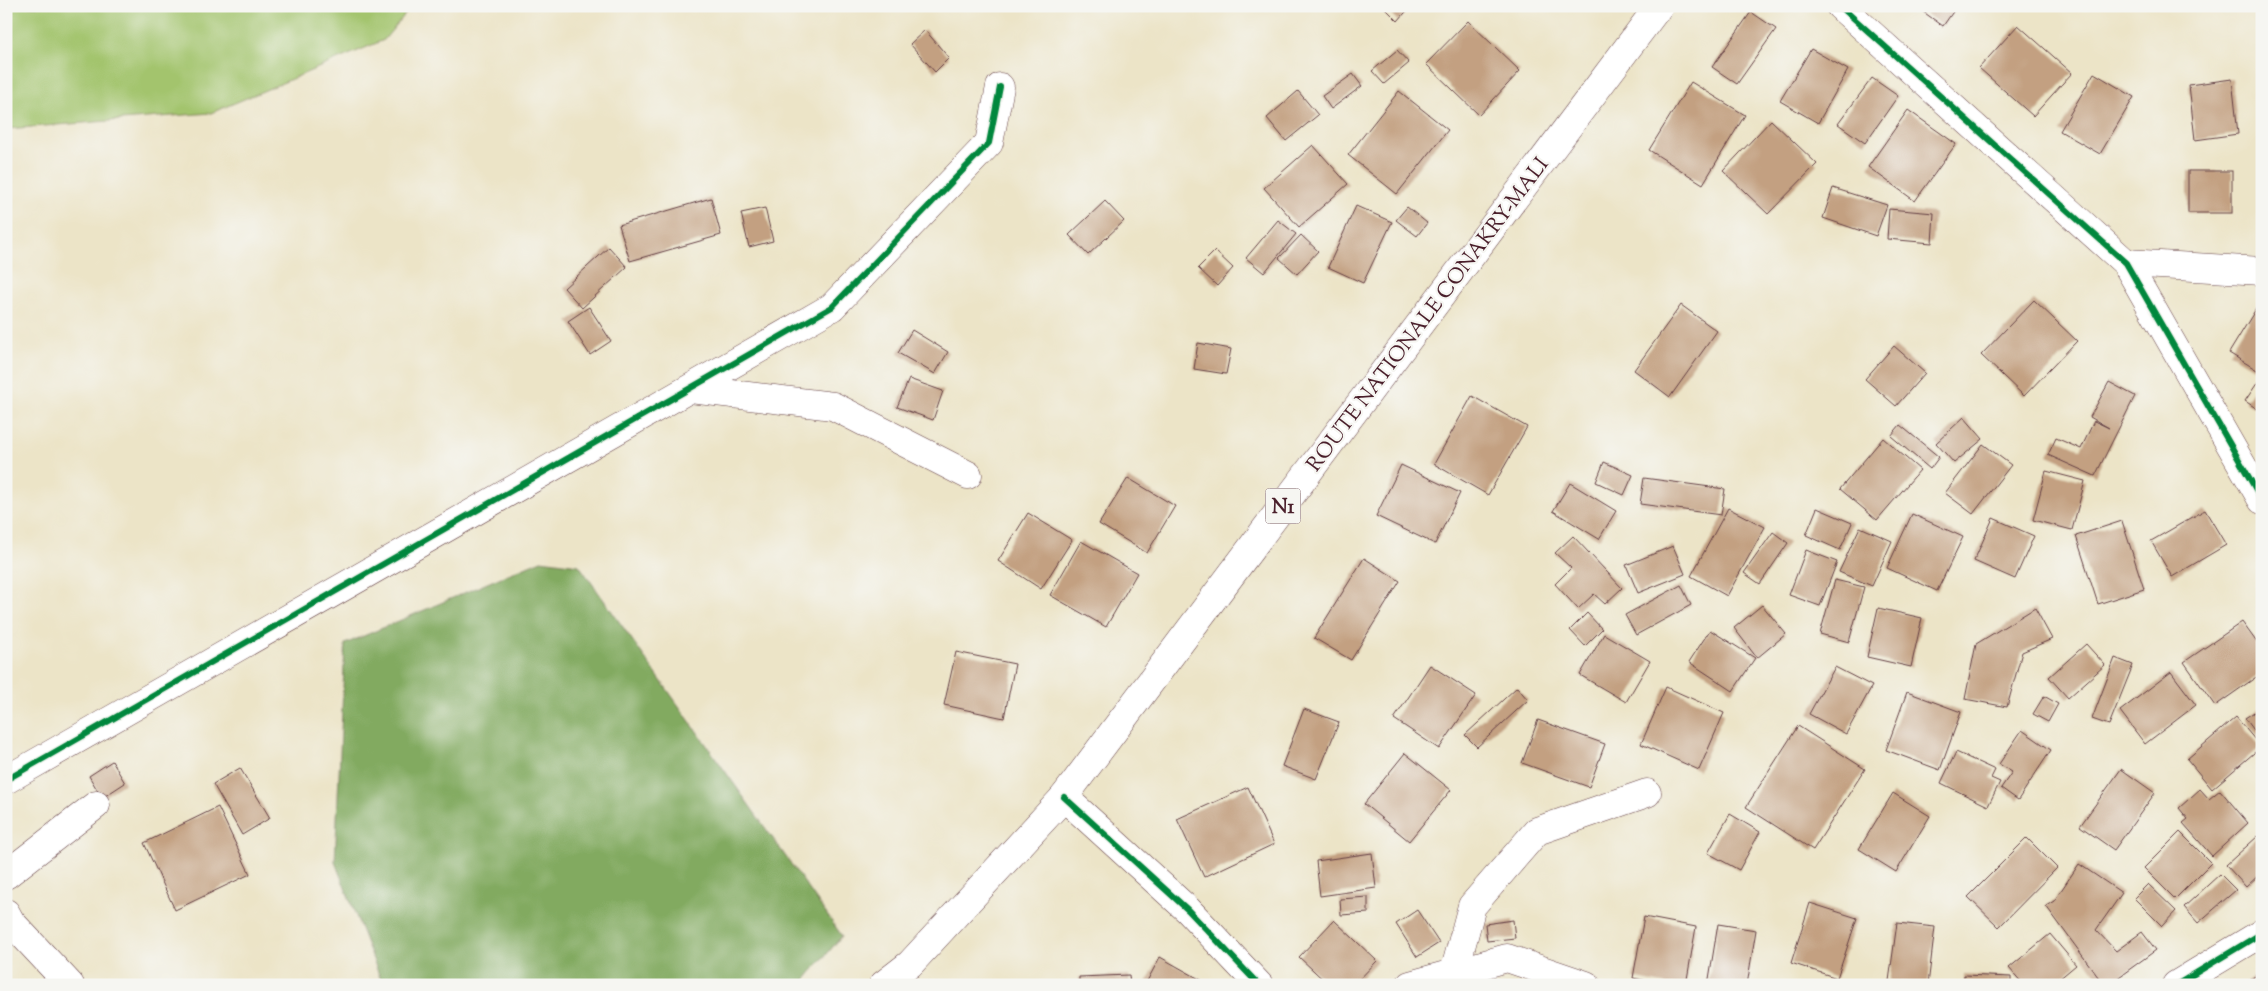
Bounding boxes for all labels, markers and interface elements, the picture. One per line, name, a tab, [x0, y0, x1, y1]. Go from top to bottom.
street label: ROUTE NATIONALE CONAKRY-MALI	[1300, 152, 1557, 479]
road number: N1	[1266, 488, 1300, 524]

